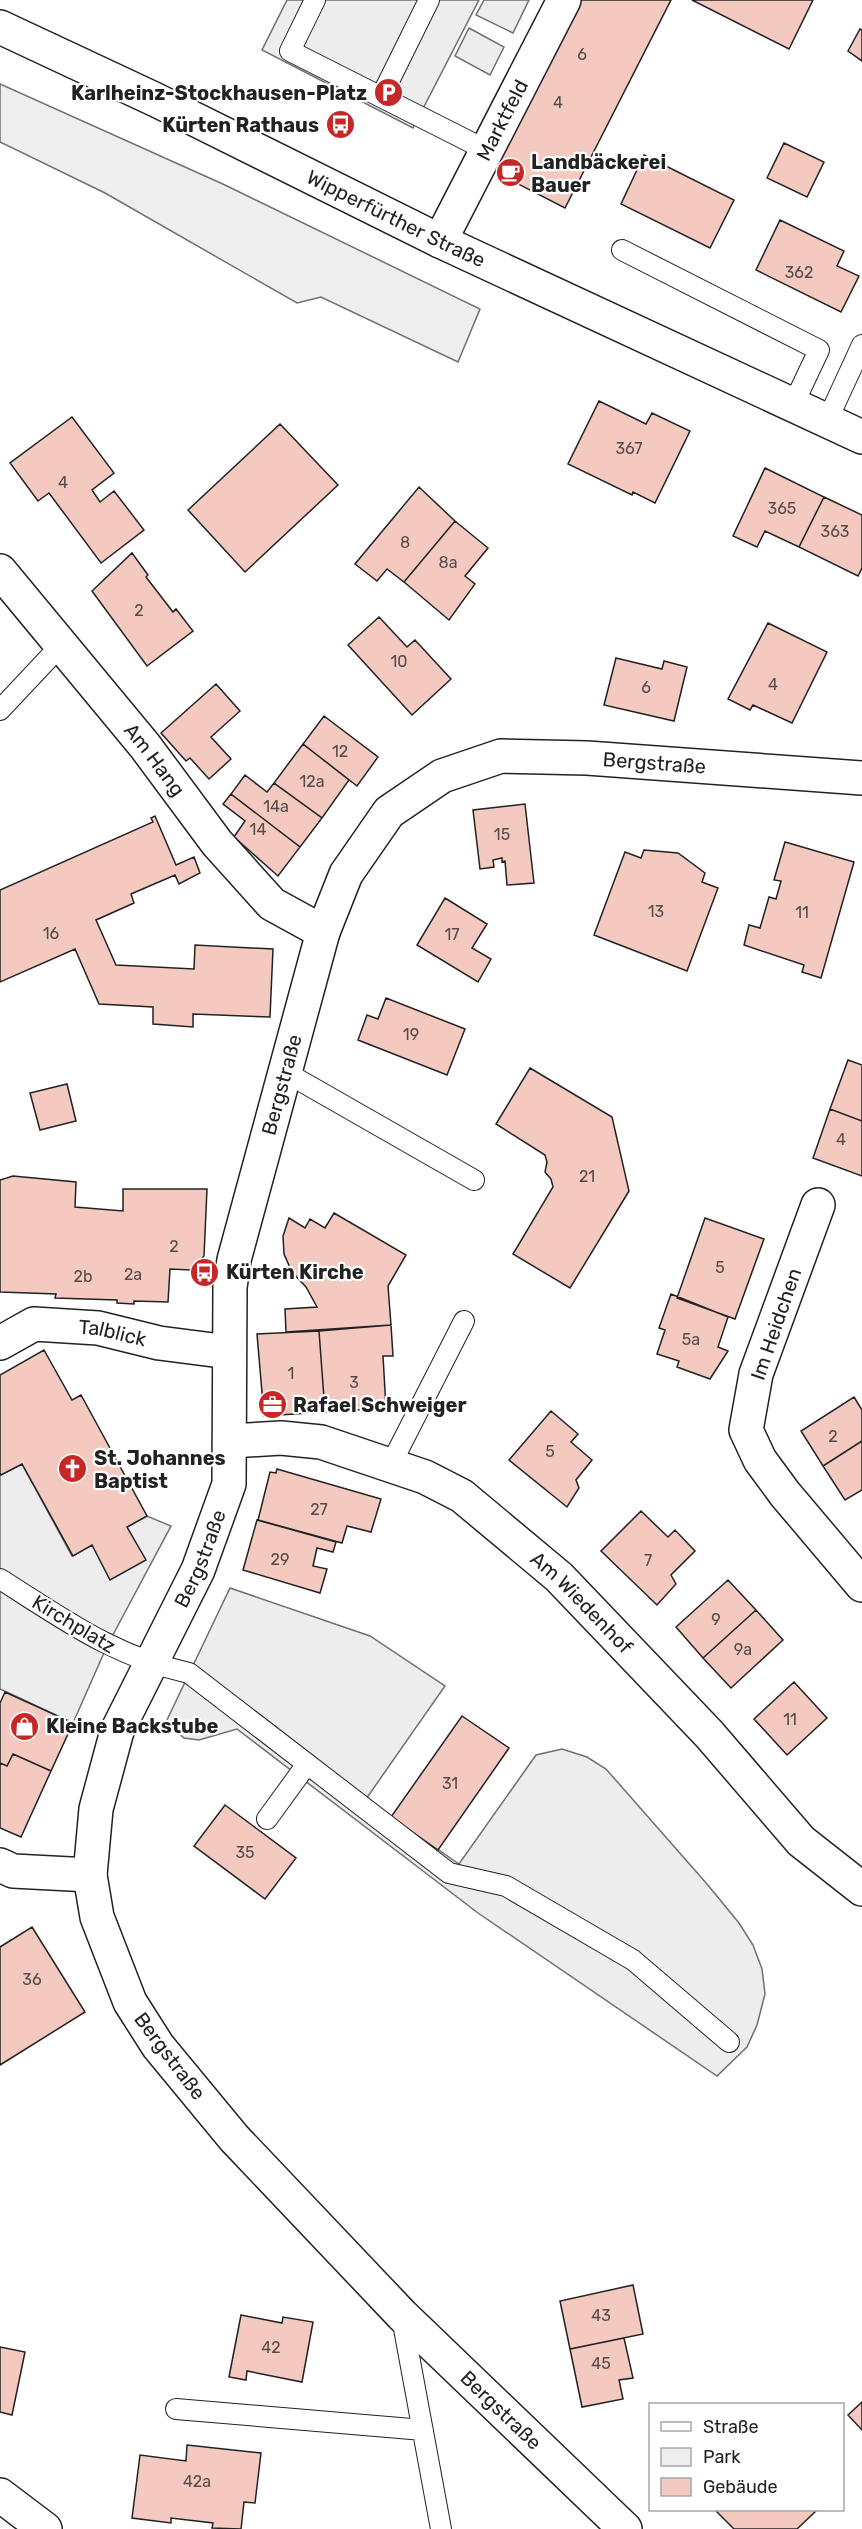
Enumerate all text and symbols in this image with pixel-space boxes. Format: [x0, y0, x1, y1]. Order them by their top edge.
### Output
house number: 6 [577, 45, 587, 64]
street label: Marktfeld [471, 75, 533, 165]
parking icon: Karlheinz-Stockhausen-Platz [372, 77, 404, 109]
place label: Karlheinz-Stockhausen-Platz [71, 81, 367, 105]
house number: 4 [553, 93, 563, 112]
bus stop icon: Kürten Rathaus [324, 109, 356, 141]
place label: Kürten Rathaus [162, 113, 319, 137]
place label: Landbäckerei Bauer [531, 150, 666, 197]
cafe icon: Landbäckerei Bauer [494, 157, 526, 189]
street label: Wipperfürther Straße [303, 165, 489, 272]
house number: 362 [785, 263, 813, 282]
house number: 367 [616, 439, 642, 458]
house number: 4 [58, 473, 68, 492]
house number: 365 [768, 499, 796, 518]
house number: 363 [821, 522, 849, 541]
house number: 8 [400, 533, 410, 552]
house number: 8a [438, 553, 458, 572]
house number: 2 [134, 601, 144, 620]
house number: 10 [390, 652, 408, 671]
house number: 4 [768, 675, 778, 694]
house number: 6 [641, 678, 651, 697]
street label: Am Hang [119, 718, 190, 801]
house number: 12 [332, 742, 348, 761]
street label: Bergstraße [602, 747, 707, 779]
house number: 12a [299, 772, 325, 791]
house number: 14a [263, 797, 289, 816]
house number: 14 [250, 820, 266, 839]
house number: 15 [494, 825, 510, 844]
house number: 13 [648, 902, 664, 921]
house number: 11 [795, 903, 809, 922]
house number: 16 [43, 924, 60, 943]
house number: 17 [444, 925, 460, 944]
house number: 19 [403, 1025, 419, 1044]
street label: Bergstraße [256, 1032, 307, 1138]
house number: 4 [836, 1130, 846, 1149]
house number: 21 [579, 1167, 595, 1186]
house number: 2 [169, 1237, 179, 1256]
bus stop icon: Kürten Kirche [189, 1256, 221, 1288]
house number: 5 [715, 1258, 725, 1277]
place label: Kürten Kirche [226, 1260, 364, 1284]
house number: 2a [124, 1265, 142, 1284]
street label: Im Heidchen [746, 1265, 806, 1383]
house number: 2b [74, 1267, 92, 1286]
street label: Talblick [78, 1315, 149, 1352]
house number: 5a [682, 1330, 700, 1349]
house number: 1 [288, 1364, 294, 1383]
house number: 3 [349, 1373, 359, 1392]
office icon: Rafael Schweiger [256, 1389, 288, 1421]
place label: Rafael Schweiger [293, 1393, 466, 1417]
house number: 2 [828, 1427, 838, 1446]
house number: 5 [545, 1442, 555, 1461]
place label: St. Johannes Baptist [94, 1446, 226, 1493]
church icon: St. Johannes Baptist [57, 1453, 89, 1485]
house number: 27 [310, 1500, 328, 1519]
street label: Bergstraße [169, 1507, 231, 1611]
street label: Am Wiedenhof [526, 1547, 638, 1659]
house number: 29 [271, 1550, 289, 1569]
house number: 7 [644, 1551, 652, 1570]
street label: Kirchplatz [28, 1590, 120, 1658]
house number: 9 [711, 1610, 721, 1629]
house number: 9a [734, 1640, 752, 1659]
shop icon: Kleine Backstube [9, 1710, 41, 1742]
house number: 11 [783, 1710, 797, 1729]
place label: Kleine Backstube [46, 1714, 219, 1738]
house number: 31 [442, 1774, 458, 1793]
house number: 35 [235, 1843, 255, 1862]
house number: 36 [22, 1970, 42, 1989]
street label: Bergstraße [129, 2008, 211, 2104]
house number: 43 [591, 2306, 611, 2325]
house number: 42 [261, 2338, 281, 2357]
house number: 45 [591, 2354, 611, 2373]
street label: Bergstraße [455, 2365, 547, 2455]
legend [649, 2403, 844, 2511]
text: Straße [703, 2416, 759, 2438]
text: Park [703, 2446, 741, 2468]
house number: 42a [183, 2472, 211, 2491]
text: Gebäude [703, 2476, 778, 2498]

